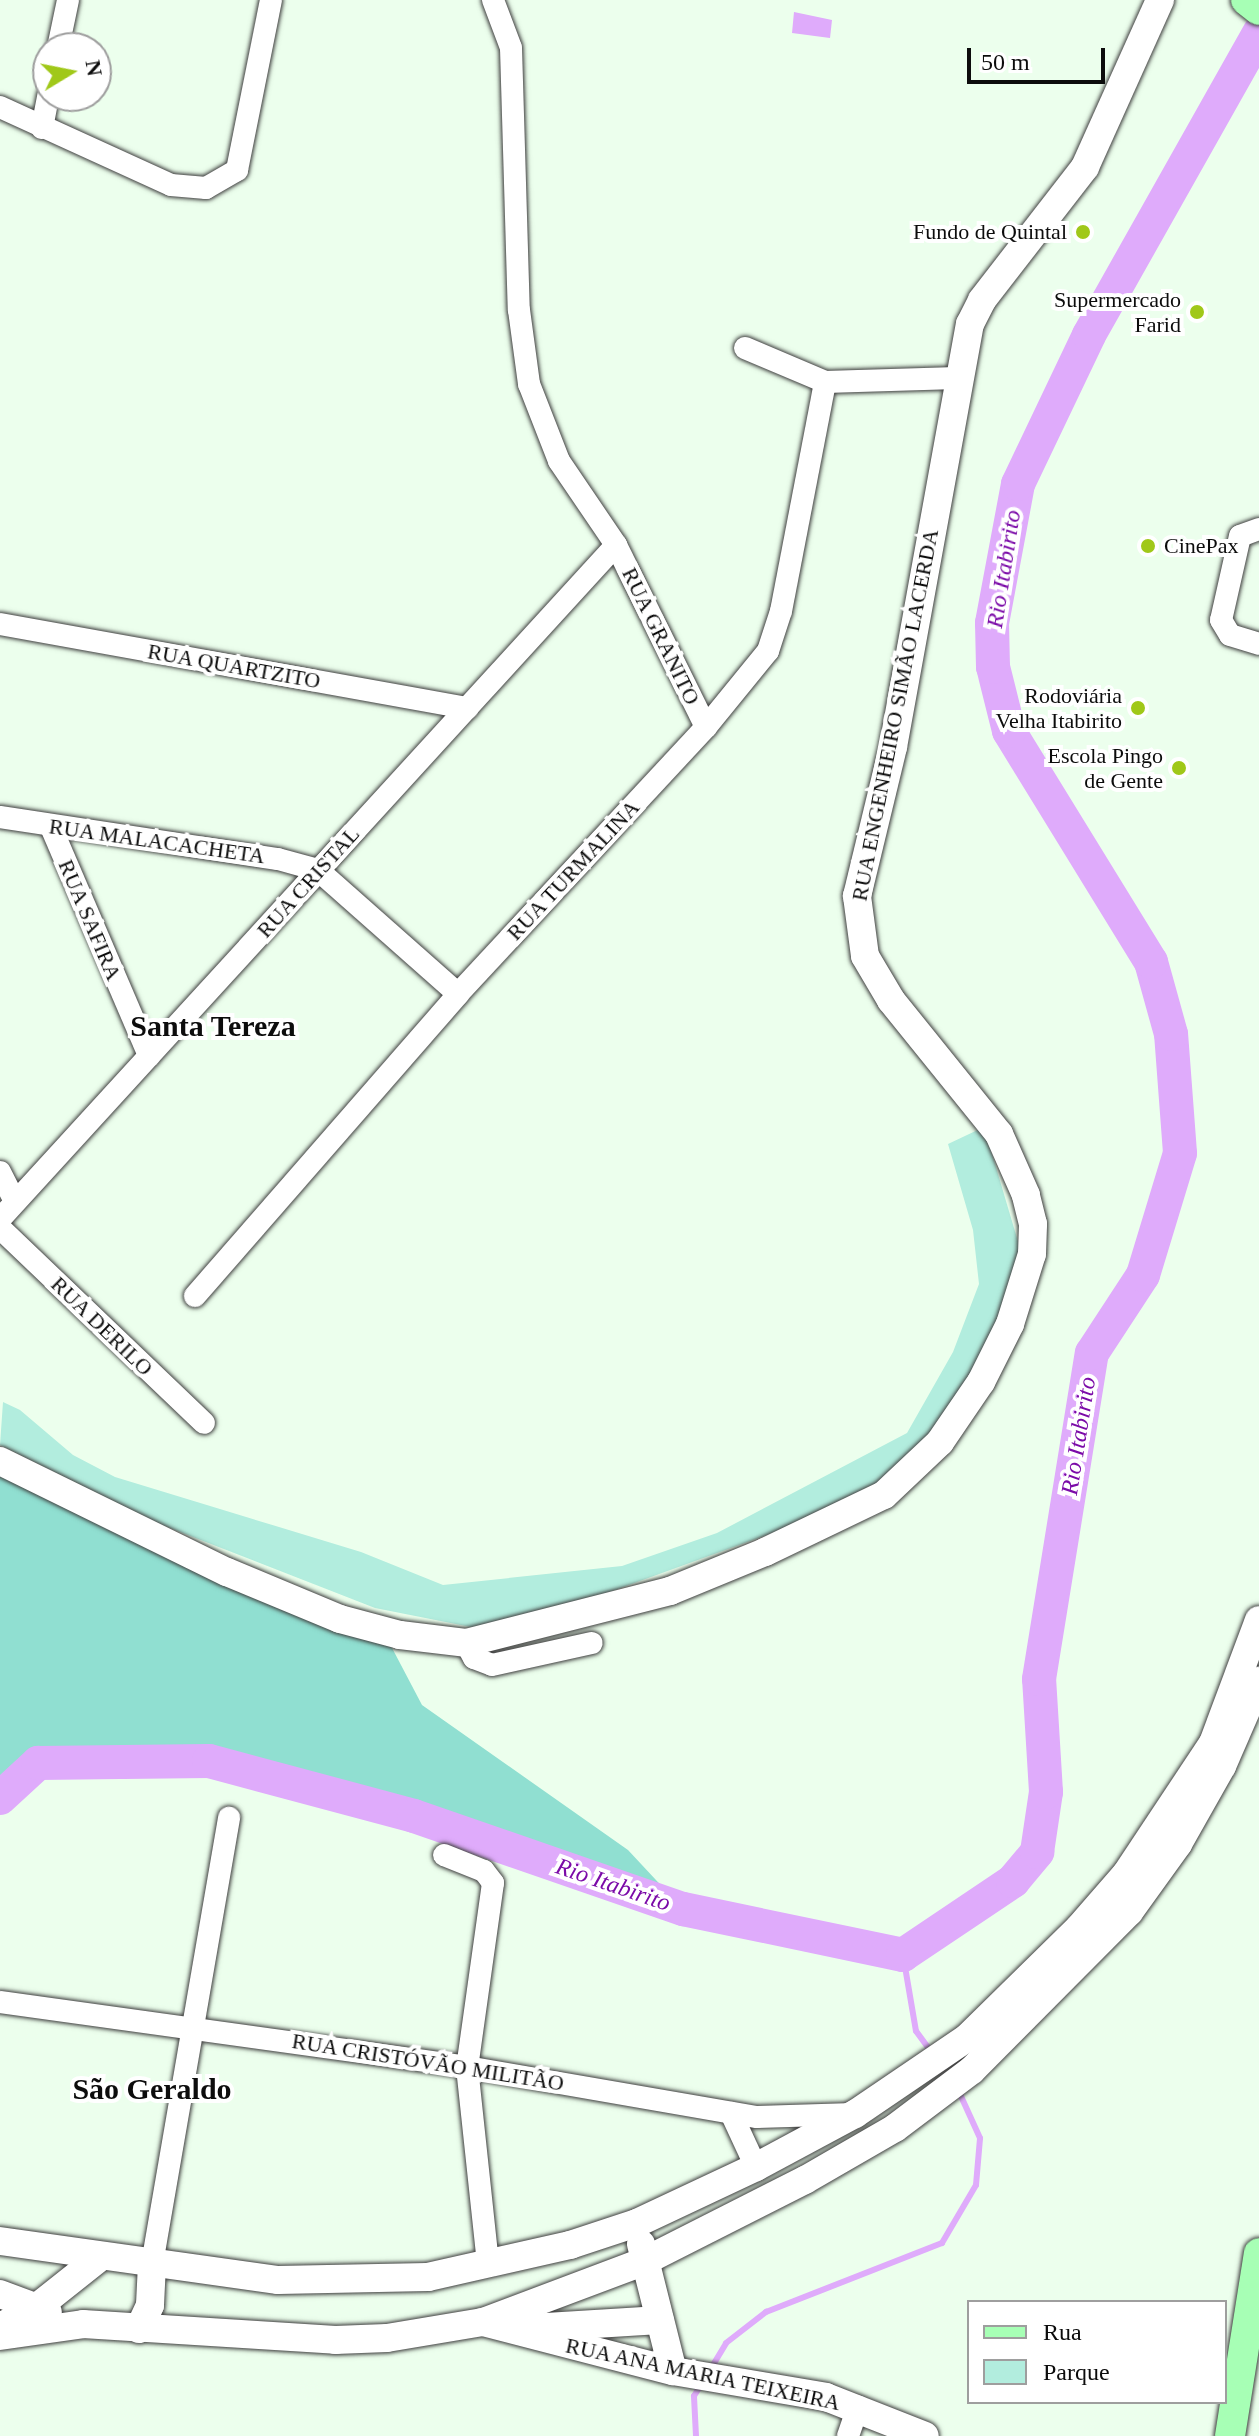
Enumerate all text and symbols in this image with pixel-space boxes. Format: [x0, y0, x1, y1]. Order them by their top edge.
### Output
north arrow [32, 32, 112, 112]
scale bar [971, 32, 1109, 82]
text: 50 m [981, 49, 1030, 75]
text: N [80, 58, 108, 78]
place label: Fundo de Quintal [913, 219, 1067, 245]
marker: Fundo de Quintal [1074, 223, 1092, 241]
place label: Supermercado Farid [1054, 286, 1181, 338]
marker: Supermercado Farid [1188, 303, 1206, 321]
water label: Rio Itabirito [980, 508, 1028, 630]
street label: RUA ENGENHEIRO SIMÃO LACERDA [846, 526, 944, 904]
place label: CinePax [1164, 533, 1239, 559]
marker: CinePax [1139, 537, 1157, 555]
street label: RUA GRANITO [616, 563, 706, 709]
street label: RUA QUARTZITO [145, 638, 323, 694]
place label: Rodoviária Velha Itabirito [996, 682, 1122, 734]
marker: Rodoviária Velha Itabirito [1129, 699, 1147, 717]
place label: Escola Pingo de Gente [1048, 742, 1163, 794]
marker: Escola Pingo de Gente [1170, 759, 1188, 777]
street label: RUA TURMALINA [501, 794, 645, 946]
street label: RUA MALACACHETA [47, 813, 267, 869]
street label: RUA CRISTAL [251, 820, 365, 944]
street label: RUA SAFIRA [52, 855, 128, 985]
district label: Santa Tereza [130, 1008, 296, 1044]
street label: RUA DERILO [45, 1270, 159, 1382]
water label: Rio Itabirito [1055, 1375, 1103, 1497]
water label: Rio Itabirito [552, 1852, 674, 1918]
street label: RUA CRISTÓVÃO MILITÃO [290, 2027, 566, 2097]
district label: São Geraldo [72, 2071, 232, 2107]
legend [967, 2300, 1227, 2404]
text: Rua [1043, 2319, 1082, 2345]
street label: RUA ANA MARIA TEIXEIRA [561, 2331, 845, 2417]
text: Parque [1043, 2359, 1110, 2385]

